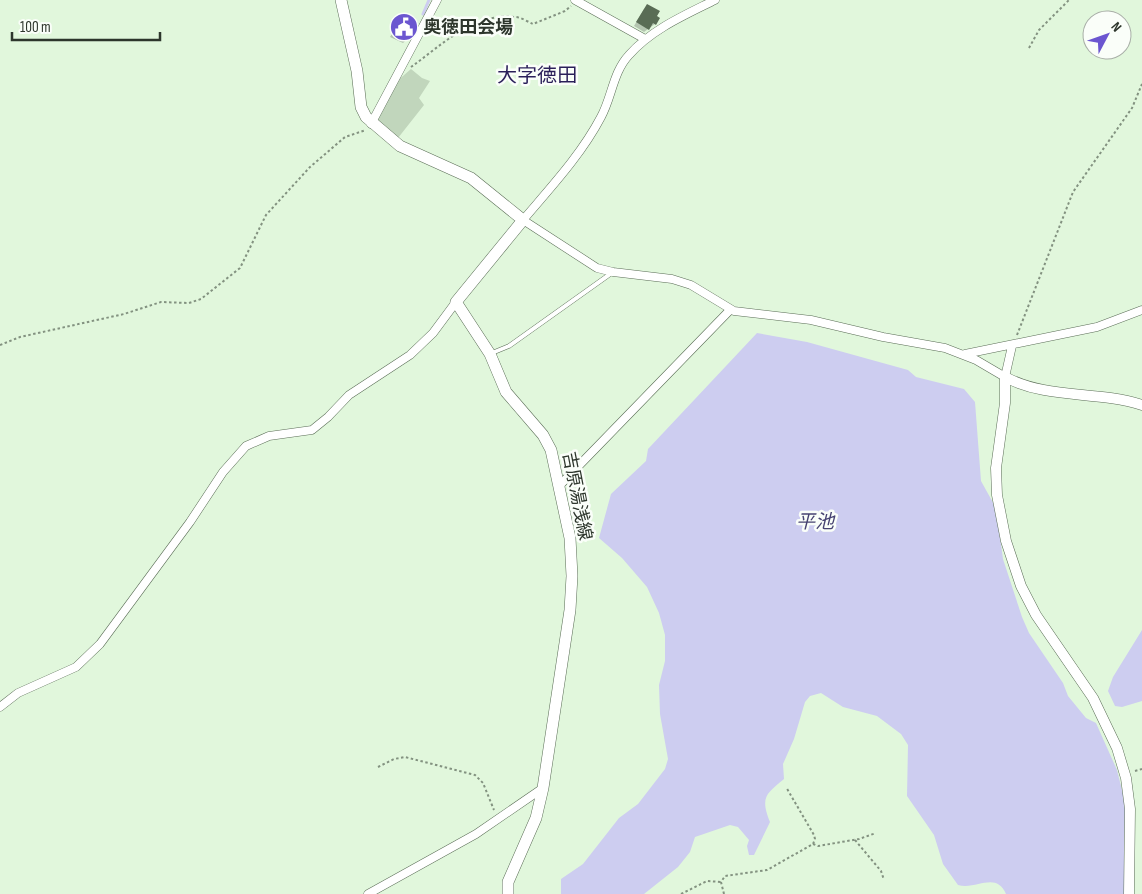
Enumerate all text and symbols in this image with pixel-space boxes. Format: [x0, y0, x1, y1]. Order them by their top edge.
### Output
scale bar [12, 10, 160, 42]
north arrow [1082, 10, 1132, 60]
public building icon: 奥徳田会場 [389, 12, 419, 42]
place label: 奥徳田会場 [423, 17, 513, 38]
text: 100 m [20, 18, 51, 37]
text: N [1108, 18, 1125, 35]
district label: 大字徳田 [497, 64, 577, 88]
street label: 吉原湯浅線 [558, 450, 596, 542]
water label: 平池 [796, 511, 836, 534]

